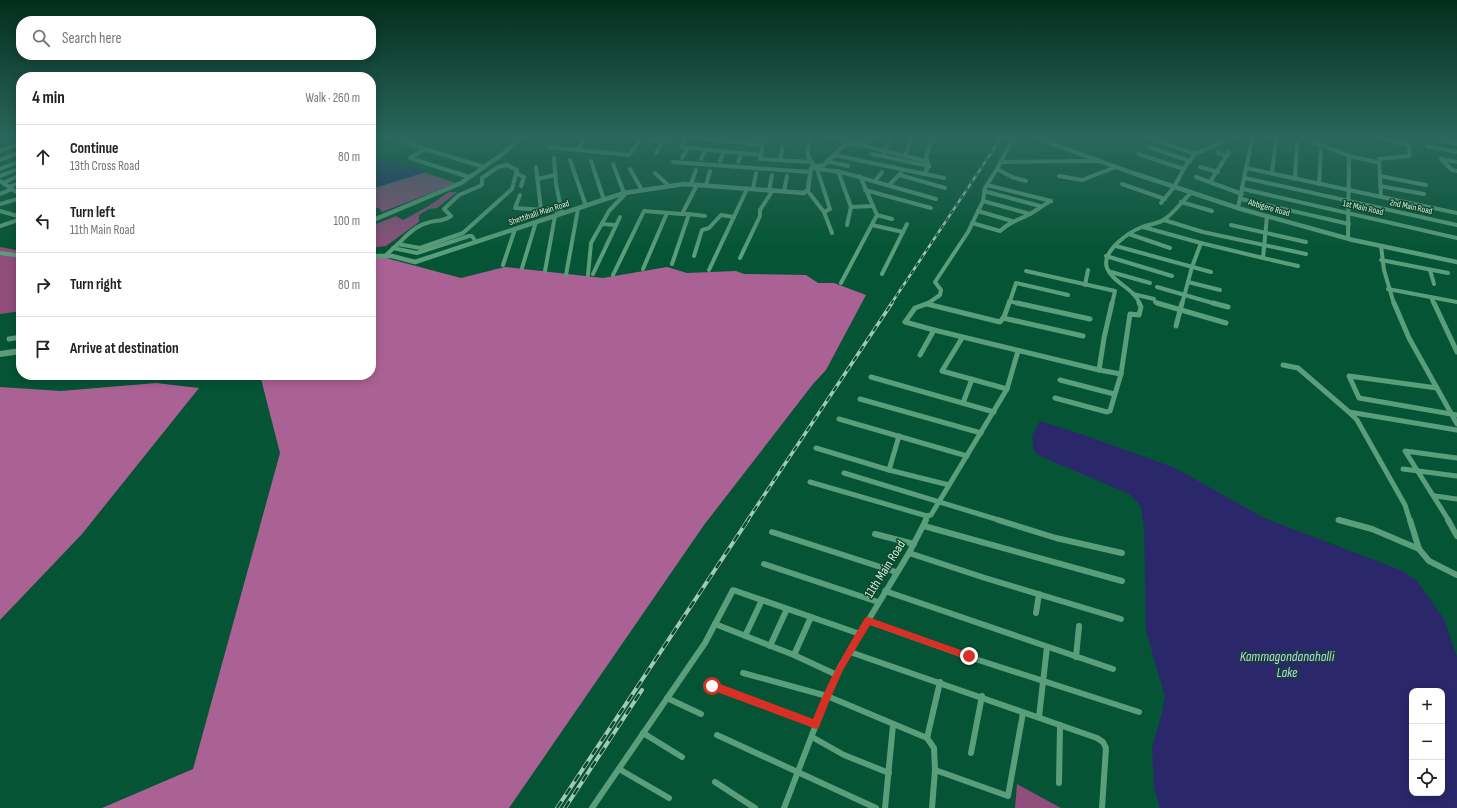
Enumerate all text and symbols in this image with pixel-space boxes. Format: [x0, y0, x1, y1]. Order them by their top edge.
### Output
search box [16, 16, 376, 60]
icon: search [30, 27, 52, 49]
text: Search here [62, 29, 122, 48]
text: 4 min [32, 88, 65, 108]
text: Walk · 260 m [306, 90, 360, 106]
text: Continue [70, 139, 119, 158]
icon: ahead [32, 146, 54, 168]
text: 80 m [338, 149, 360, 165]
text: 13th Cross Road [70, 158, 140, 174]
street label: Abbigere Road [1246, 197, 1291, 219]
street label: 2nd Main Road [1389, 197, 1434, 217]
street label: Shettihalli Main Road [507, 198, 571, 228]
street label: 1st Main Road [1342, 198, 1385, 218]
text: Turn left [70, 203, 115, 222]
icon: left [32, 210, 54, 232]
text: 100 m [333, 213, 360, 229]
text: 11th Main Road [70, 222, 135, 238]
icon: right [32, 274, 54, 296]
text: Turn right [70, 275, 122, 294]
text: 80 m [338, 277, 360, 293]
icon: arrive [32, 338, 54, 360]
text: Arrive at destination [70, 339, 179, 358]
street label: 11th Main Road [861, 537, 909, 601]
route end [960, 647, 978, 665]
water label: Kammagondanahalli Lake [1240, 648, 1335, 681]
route start [703, 677, 721, 695]
map controls [1409, 688, 1445, 796]
button: + [1409, 688, 1445, 724]
button: − [1409, 724, 1445, 760]
button: locate [1409, 760, 1445, 796]

